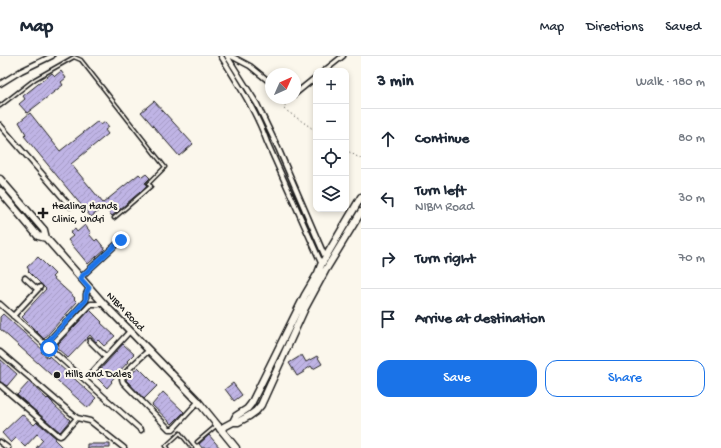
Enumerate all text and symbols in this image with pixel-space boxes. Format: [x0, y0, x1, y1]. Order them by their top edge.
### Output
text: Map [20, 16, 53, 39]
text: Map [540, 19, 564, 36]
text: Directions [586, 19, 643, 36]
text: Saved [665, 19, 701, 36]
north arrow [265, 68, 301, 104]
map controls [313, 68, 349, 212]
button: + [313, 68, 349, 104]
text: 3 min [377, 72, 414, 92]
text: Walk · 180 m [636, 75, 705, 90]
button: − [313, 104, 349, 140]
icon: ahead [377, 128, 399, 150]
text: Continue [415, 130, 469, 148]
text: 80 m [678, 131, 705, 146]
button: locate [313, 140, 349, 176]
button: layers [313, 176, 349, 212]
text: Turn left [415, 182, 466, 200]
icon: left [377, 188, 399, 210]
text: 30 m [679, 191, 705, 206]
text: NIBM Road [415, 200, 474, 215]
place label: Healing Hands Clinic, Undri [52, 201, 118, 226]
marker: Healing Hands Clinic, Undri [37, 207, 49, 219]
route end [112, 231, 130, 249]
icon: right [377, 248, 399, 270]
text: Turn right [415, 250, 475, 268]
text: 70 m [679, 251, 705, 266]
street label: NIBM Road [103, 290, 148, 335]
icon: arrive [377, 308, 399, 330]
text: Arrive at destination [415, 310, 545, 328]
route start [40, 339, 58, 357]
button: Save [377, 360, 537, 397]
button: Share [545, 360, 705, 397]
place label: Hills and Dales [65, 369, 132, 381]
marker: Hills and Dales [52, 370, 62, 380]

